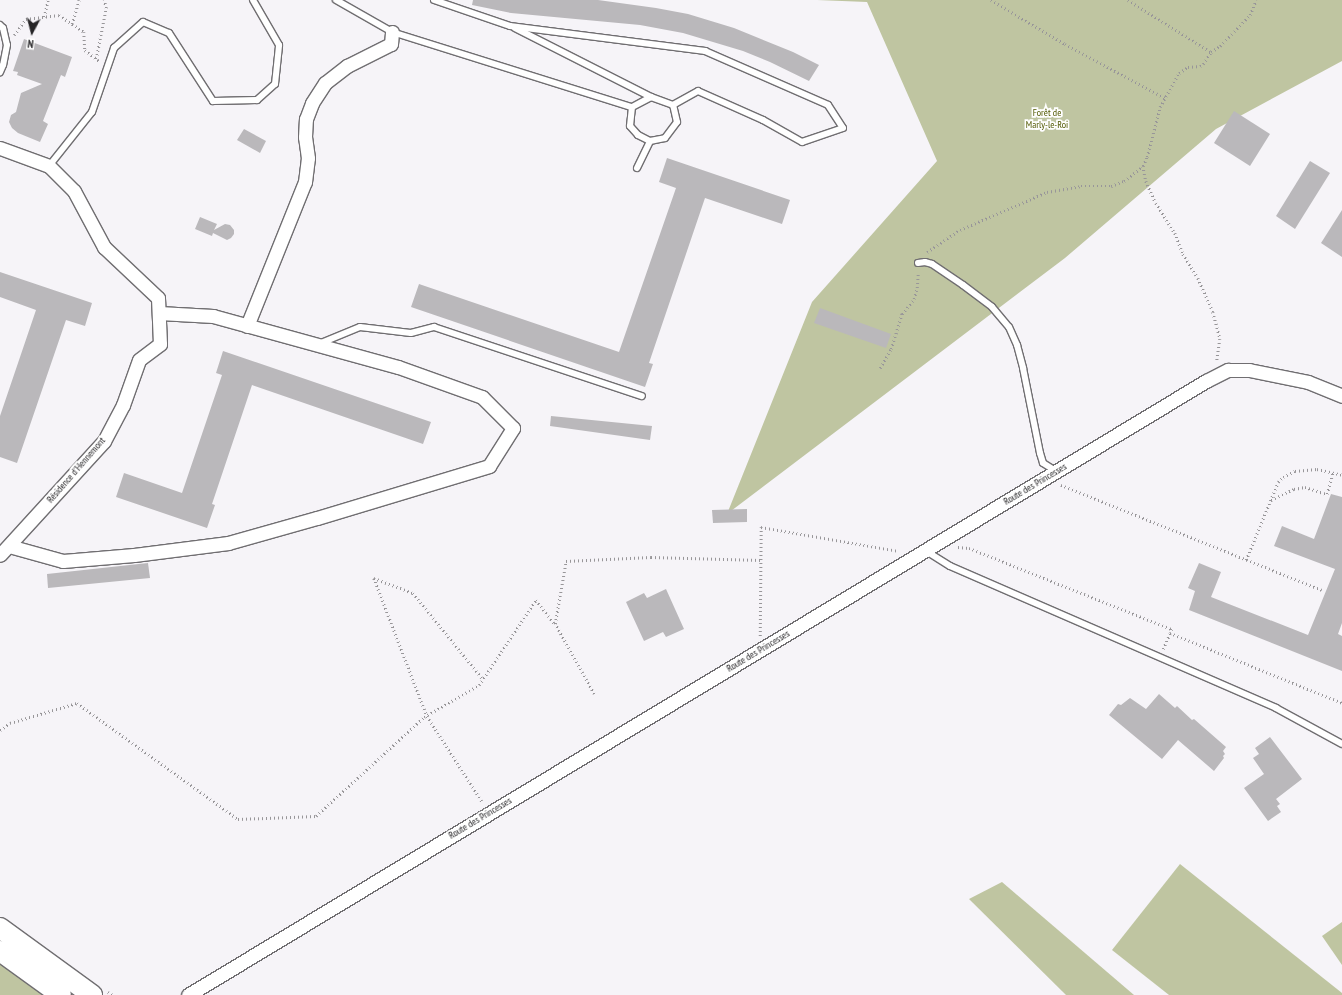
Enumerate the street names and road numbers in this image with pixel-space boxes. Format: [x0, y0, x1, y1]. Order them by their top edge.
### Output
street label: Résidence d'Hennemont [44, 435, 108, 505]
street label: Route des Princesses [1001, 461, 1069, 507]
street label: Route des Princesses [724, 628, 792, 674]
street label: Route des Princesses [446, 795, 514, 841]

